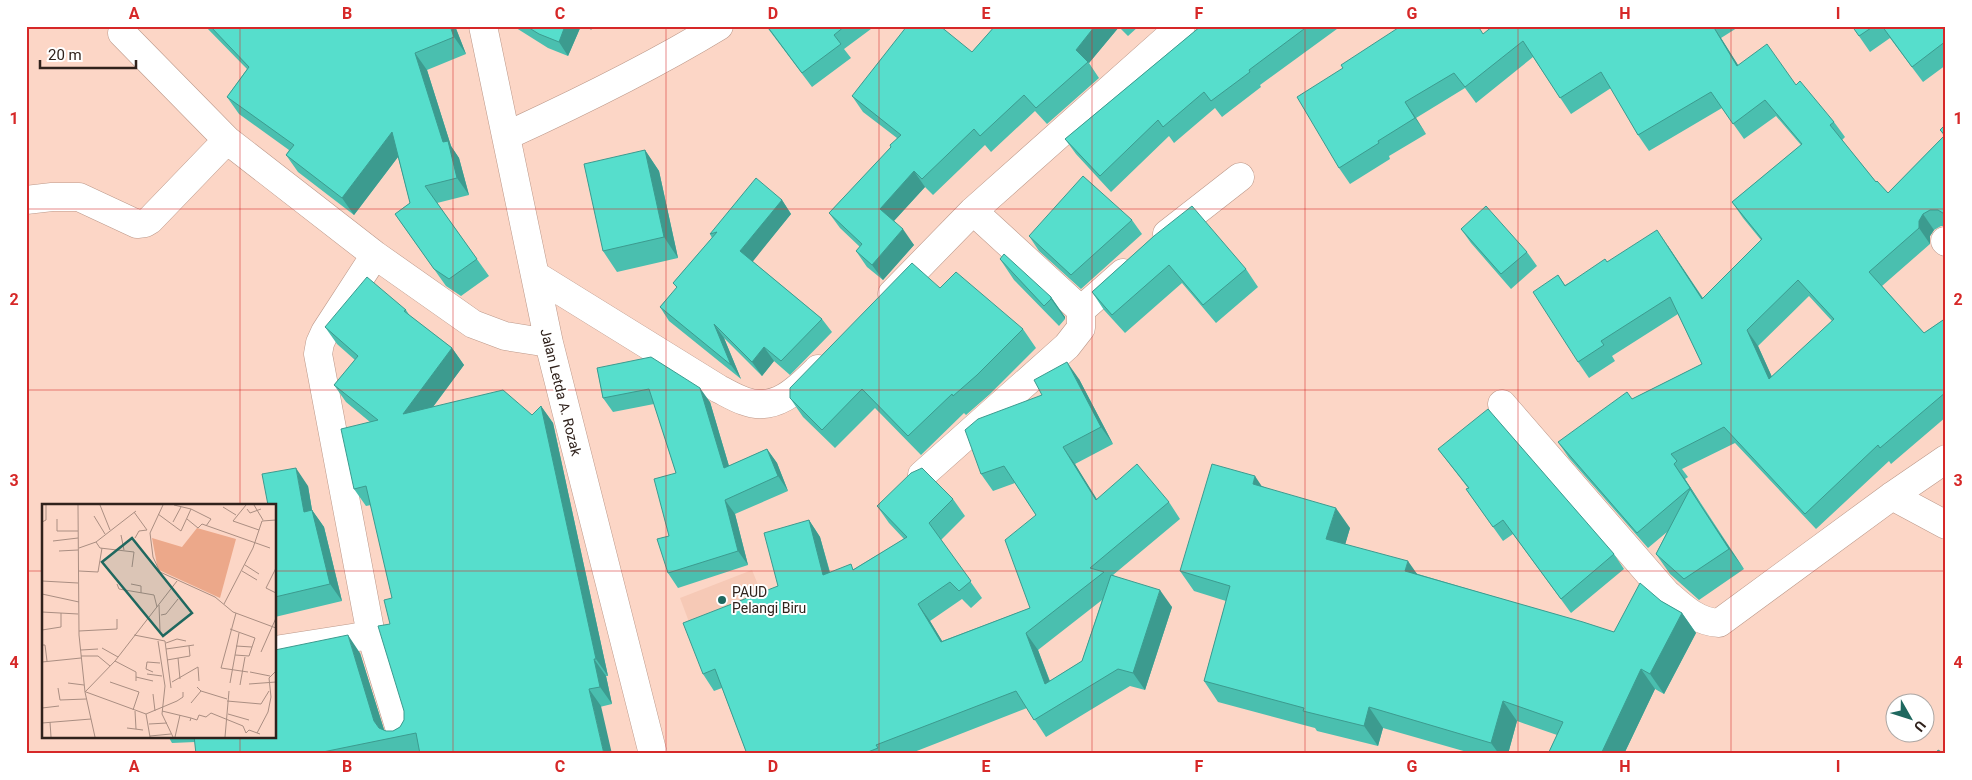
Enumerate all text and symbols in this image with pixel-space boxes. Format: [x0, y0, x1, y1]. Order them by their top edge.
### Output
text: A [129, 4, 140, 23]
text: B [342, 4, 352, 23]
text: C [555, 4, 565, 23]
text: D [768, 4, 778, 23]
text: E [982, 4, 991, 23]
text: F [1195, 4, 1204, 23]
text: G [1407, 4, 1418, 23]
text: H [1619, 4, 1631, 23]
text: I [1836, 4, 1840, 23]
scale bar [40, 38, 136, 70]
text: 20 m [48, 46, 82, 64]
text: 1 [9, 109, 19, 128]
text: 1 [1953, 109, 1963, 128]
text: 2 [9, 290, 19, 309]
text: 2 [1953, 290, 1963, 309]
street label: Jalan Letda A. Rozak [537, 327, 585, 458]
text: 3 [9, 471, 19, 490]
text: 3 [1953, 471, 1963, 490]
inset map [42, 504, 276, 738]
place label: PAUD Pelangi Biru [732, 584, 806, 616]
marker: PAUD Pelangi Biru [716, 594, 728, 606]
text: 4 [9, 653, 19, 672]
text: 4 [1953, 653, 1963, 672]
north arrow [1884, 692, 1934, 742]
text: U [1911, 718, 1929, 735]
text: A [129, 757, 140, 776]
text: B [342, 757, 352, 776]
text: C [555, 757, 565, 776]
text: D [768, 757, 778, 776]
text: E [982, 757, 991, 776]
text: F [1195, 757, 1204, 776]
text: G [1407, 757, 1418, 776]
text: H [1619, 757, 1631, 776]
text: I [1836, 757, 1840, 776]

